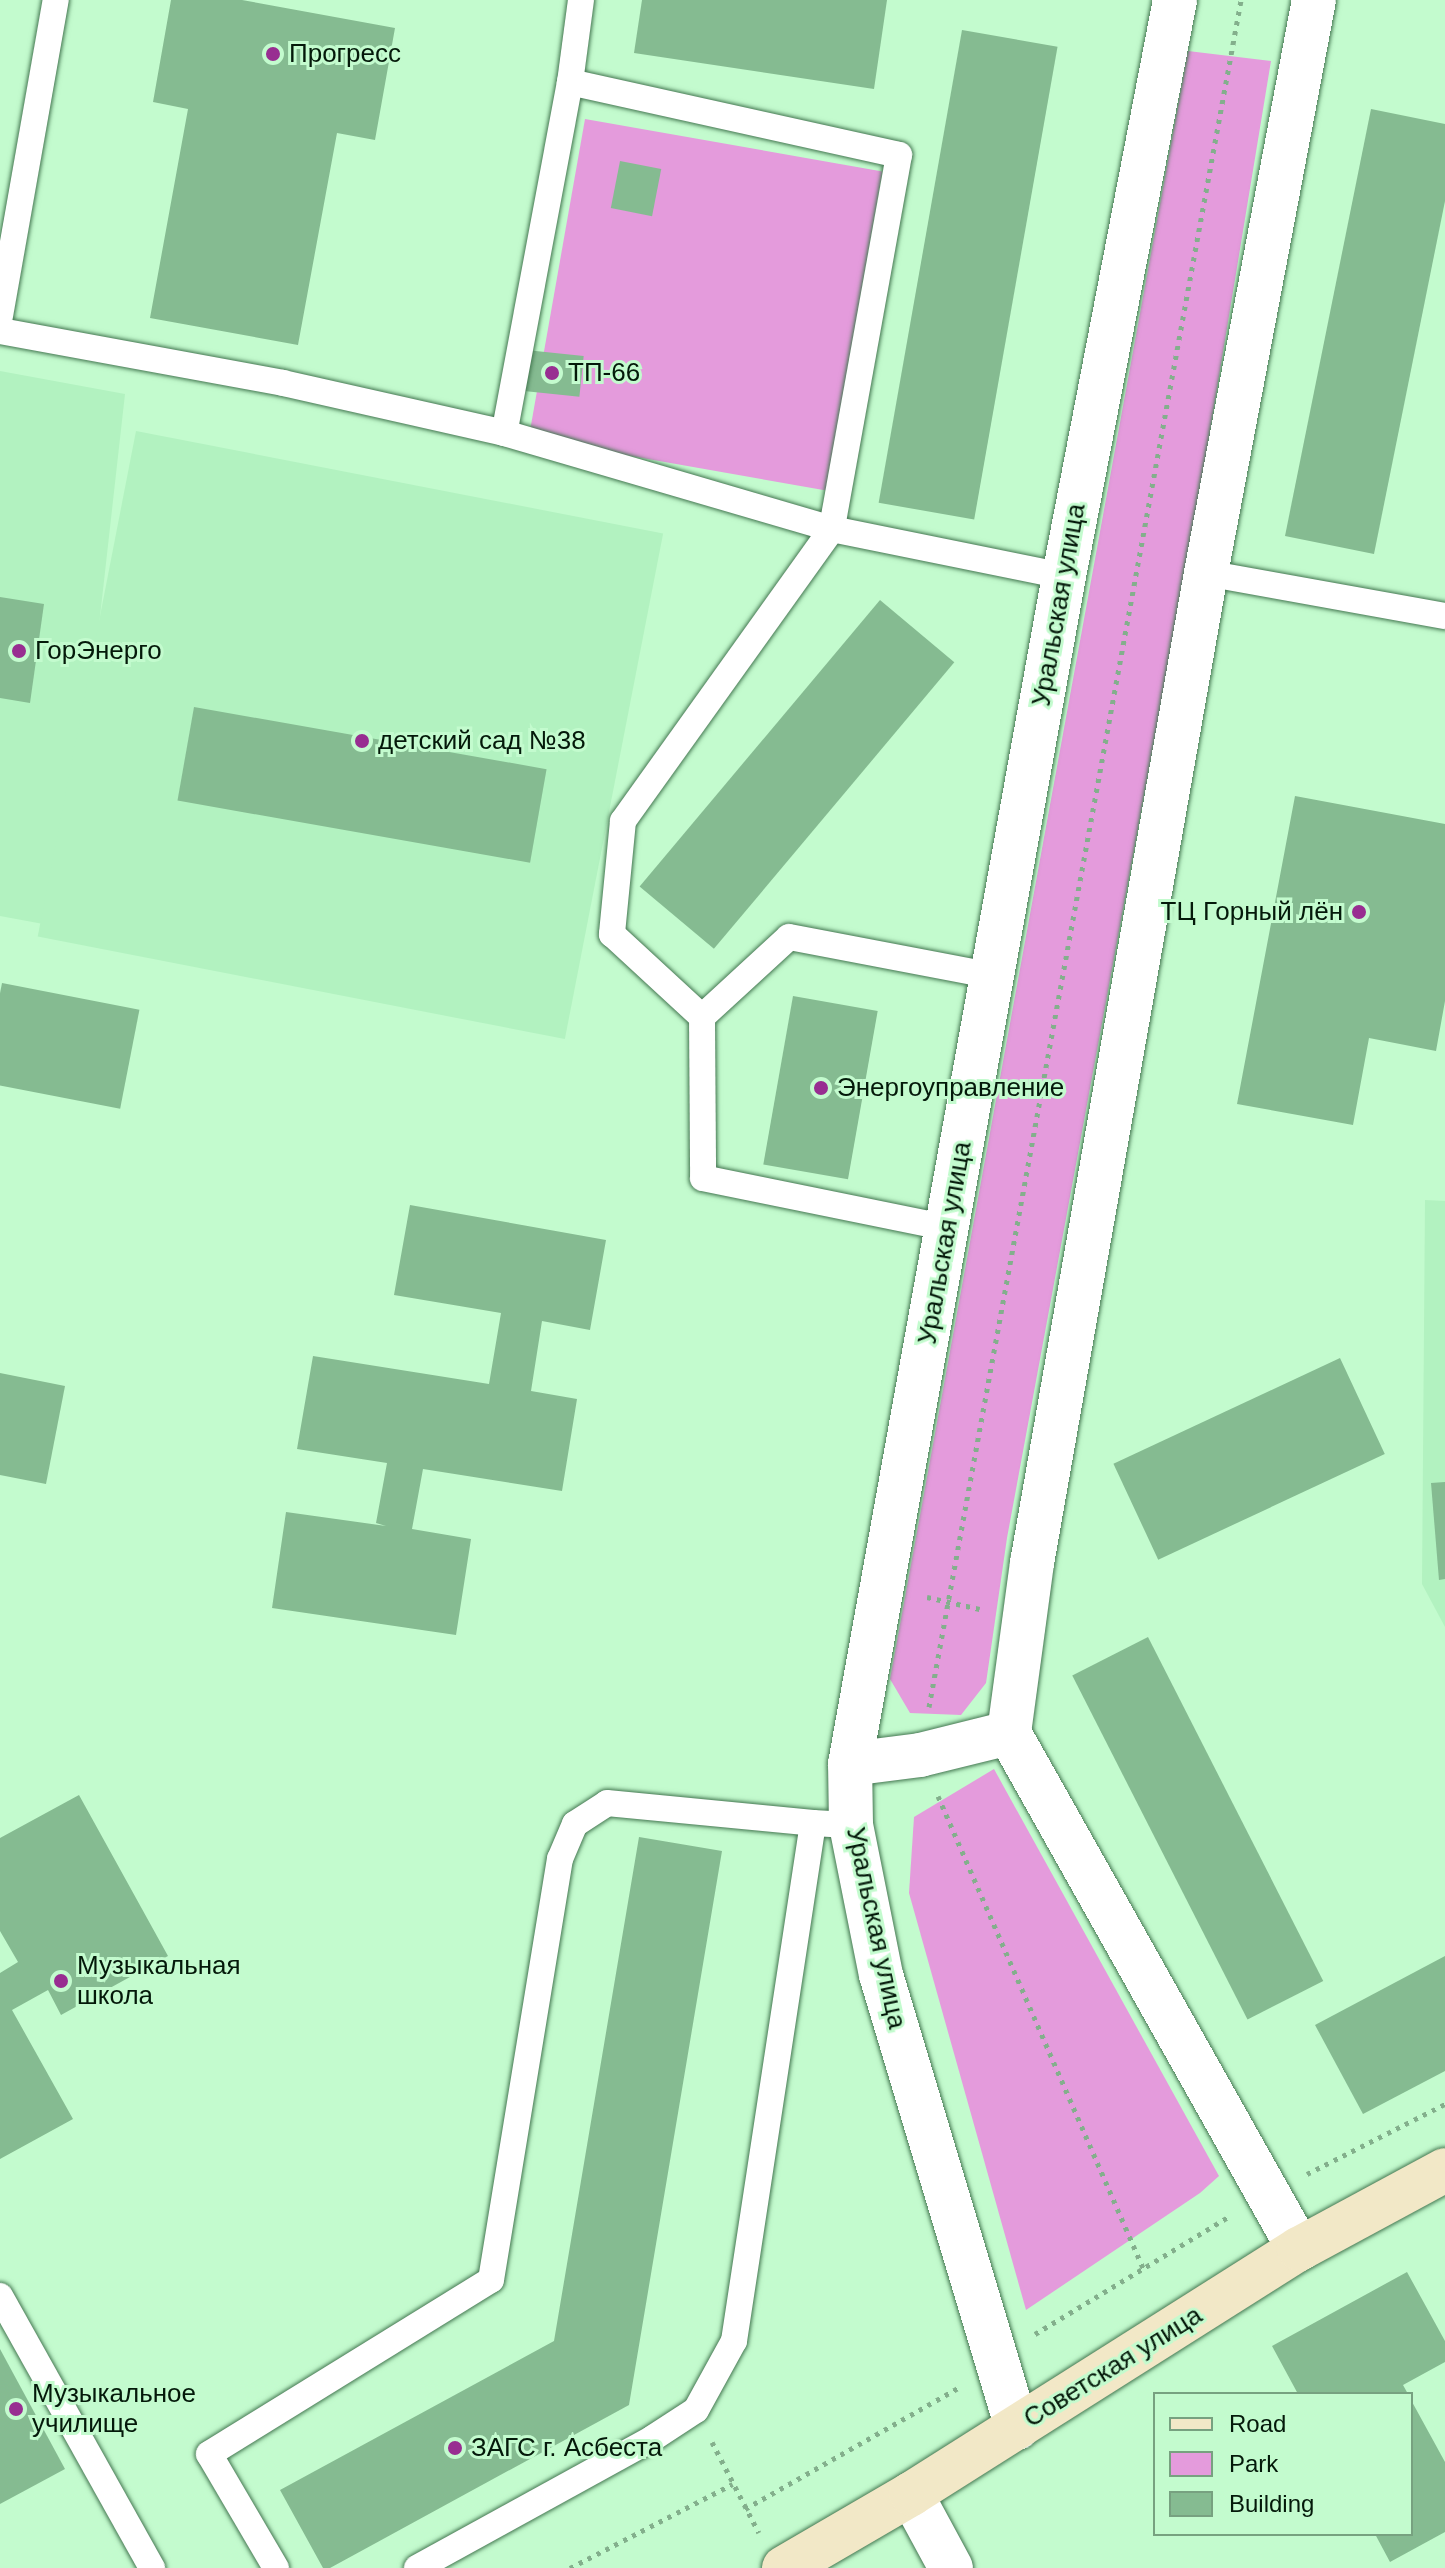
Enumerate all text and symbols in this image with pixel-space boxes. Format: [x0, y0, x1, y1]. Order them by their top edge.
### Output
place label: Прогресс [289, 38, 401, 70]
marker: Прогресс [264, 45, 282, 63]
place label: ТП-66 [568, 357, 640, 389]
marker: ТП-66 [543, 364, 561, 382]
street label: Уральская улица [1026, 501, 1092, 709]
place label: ГорЭнерго [35, 635, 162, 667]
marker: ГорЭнерго [10, 642, 28, 660]
place label: детский сад №38 [378, 725, 586, 757]
marker: детский сад №38 [353, 732, 371, 750]
place label: ТЦ Горный лён [1161, 896, 1343, 928]
marker: ТЦ Горный лён [1350, 903, 1368, 921]
place label: Энергоуправление [837, 1072, 1064, 1104]
marker: Энергоуправление [812, 1079, 830, 1097]
street label: Уральская улица [912, 1139, 978, 1347]
street label: Уральская улица [839, 1824, 913, 2032]
place label: Музыкальная школа [77, 1950, 241, 2012]
marker: Музыкальная школа [52, 1972, 70, 1990]
street label: Советская улица [1018, 2300, 1208, 2434]
place label: Музыкальное училище [32, 2378, 196, 2440]
legend [1153, 2392, 1413, 2536]
marker: Музыкальное училище [7, 2400, 25, 2418]
text: Road [1229, 2410, 1286, 2437]
place label: ЗАГС г. Асбеста [471, 2432, 662, 2464]
marker: ЗАГС г. Асбеста [446, 2439, 464, 2457]
text: Park [1229, 2450, 1278, 2477]
text: Building [1229, 2490, 1314, 2517]

